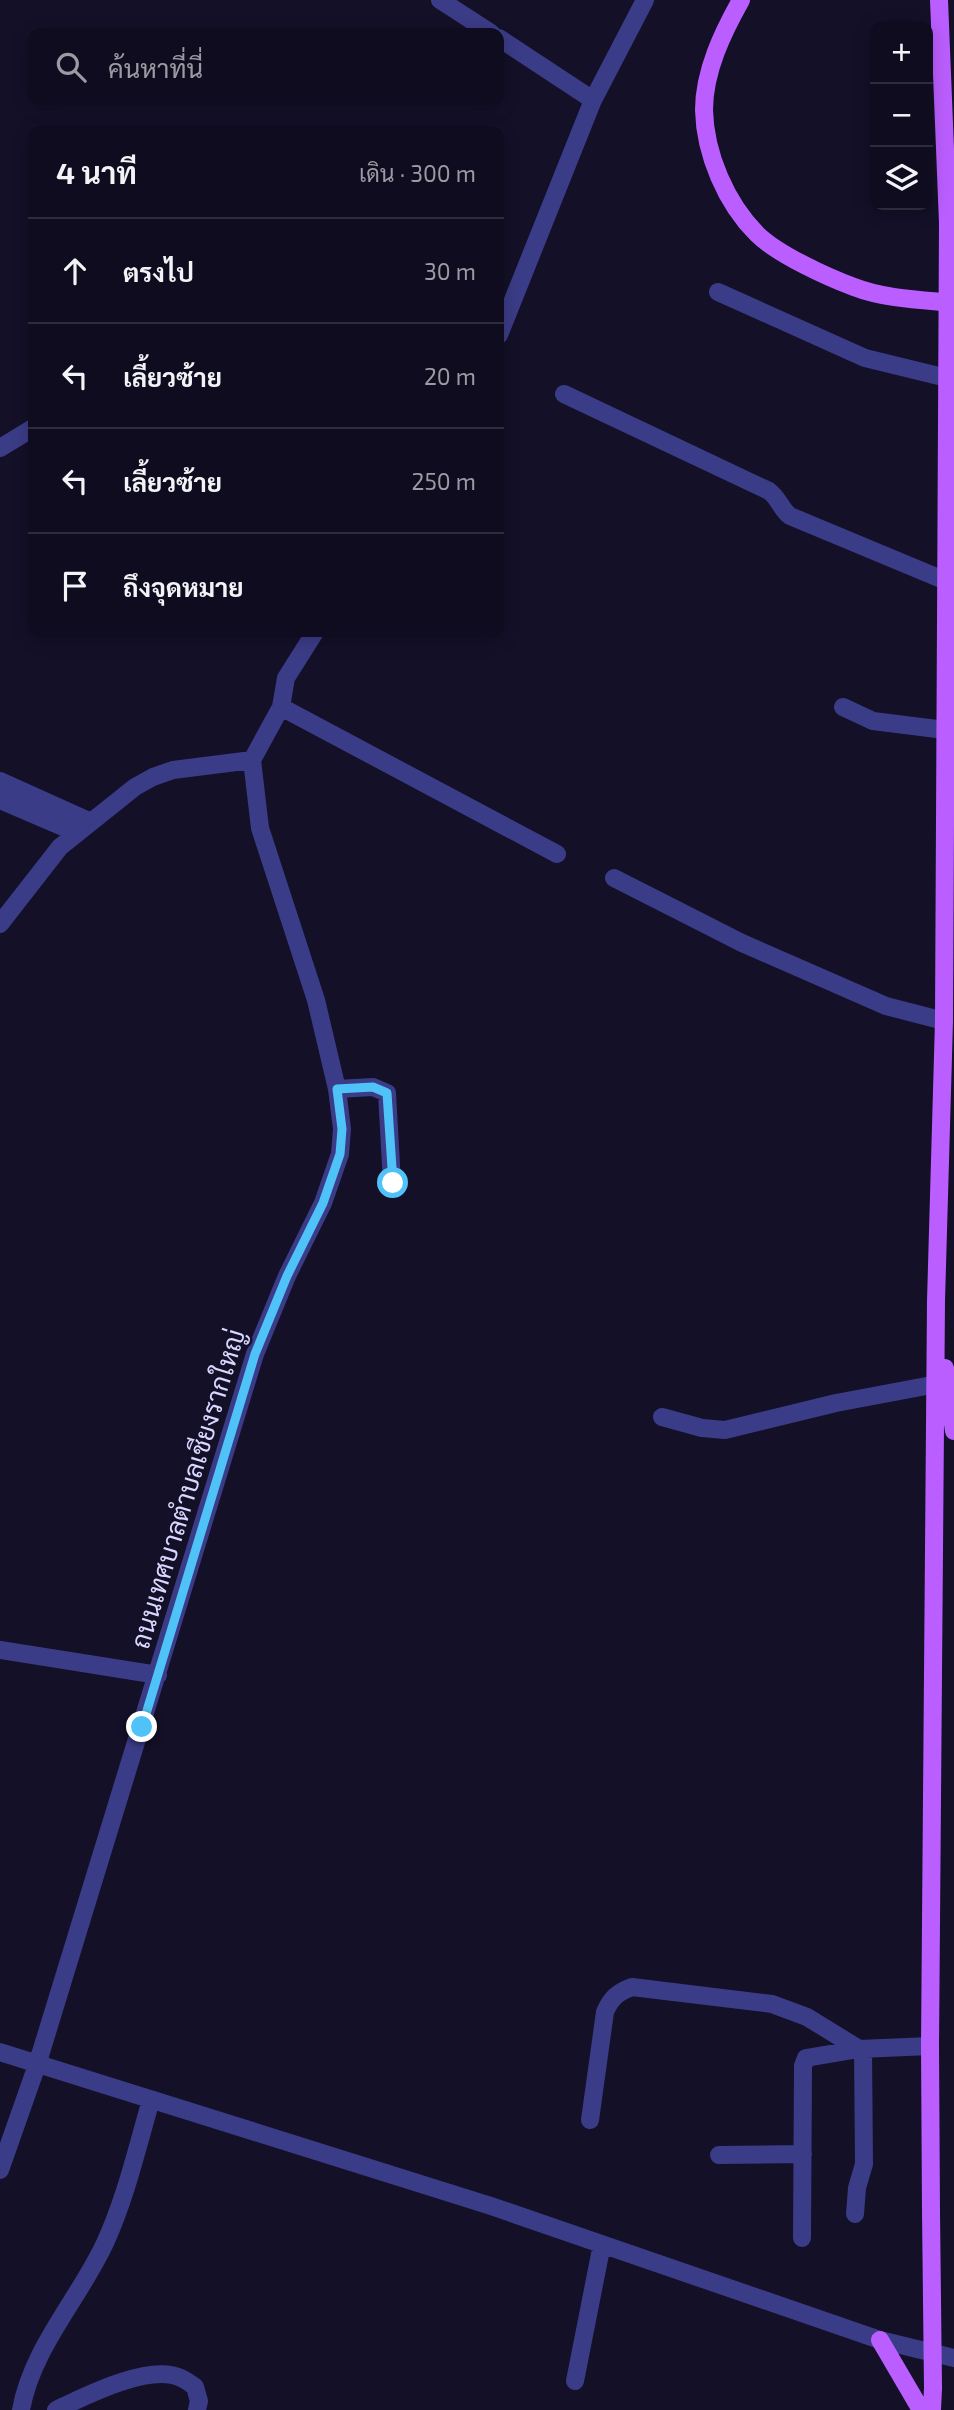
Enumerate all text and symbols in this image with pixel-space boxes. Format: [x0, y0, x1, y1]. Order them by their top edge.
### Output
map controls [870, 21, 933, 210]
button: + [870, 21, 933, 84]
search box [28, 28, 504, 105]
icon: search [52, 48, 90, 86]
text: ค้นหาที่นี่ [108, 52, 203, 83]
button: − [870, 84, 933, 147]
button: layers [870, 147, 933, 210]
text: 4 นาที [56, 154, 137, 190]
text: เดิน · 300 m [359, 159, 476, 187]
icon: ahead [56, 252, 94, 290]
text: ตรงไป [123, 256, 194, 287]
text: 30 m [424, 257, 476, 285]
icon: left [56, 357, 94, 395]
text: เลี้ยวซ้าย [123, 361, 222, 392]
text: 20 m [424, 362, 476, 390]
icon: left [56, 462, 94, 500]
text: เลี้ยวซ้าย [123, 466, 222, 497]
text: 250 m [412, 467, 476, 495]
icon: arrive [56, 567, 94, 605]
text: ถึงจุดหมาย [123, 571, 244, 602]
route start [377, 1167, 408, 1198]
street label: ถนนเทศบาลตำบลเชียงรากใหญ่ [123, 1325, 252, 1653]
route end [126, 1711, 157, 1742]

